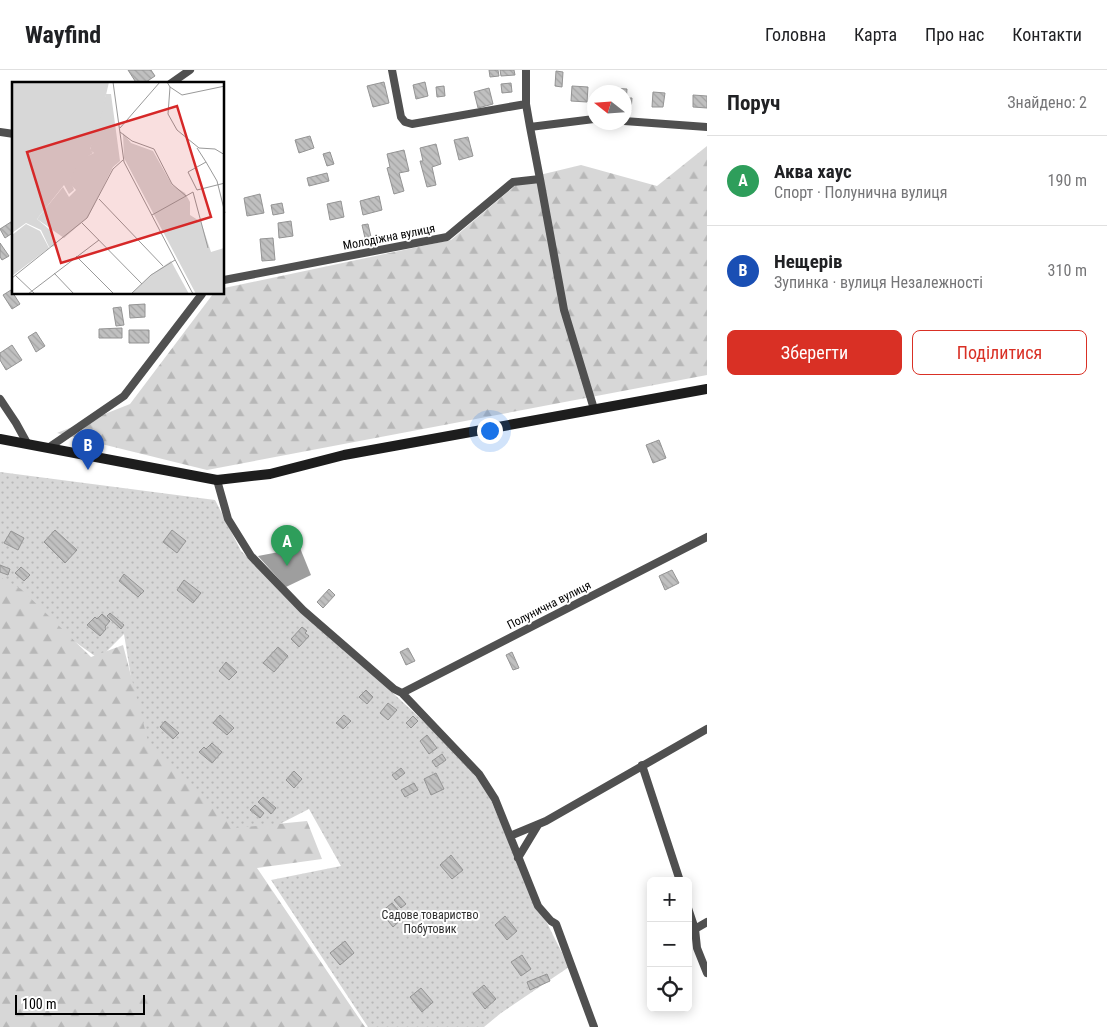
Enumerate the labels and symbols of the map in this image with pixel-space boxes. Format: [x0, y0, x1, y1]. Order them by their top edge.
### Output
inset map [12, 82, 225, 295]
north arrow [587, 85, 632, 130]
street label: Молодіжна вулиця [342, 221, 436, 253]
your location [477, 418, 503, 444]
pin: B [72, 429, 104, 470]
pin: A [271, 525, 303, 566]
street label: Полунична вулиця [505, 578, 593, 632]
park label: Садове товариство Побутовик [382, 908, 478, 936]
scale bar [15, 992, 145, 1015]

